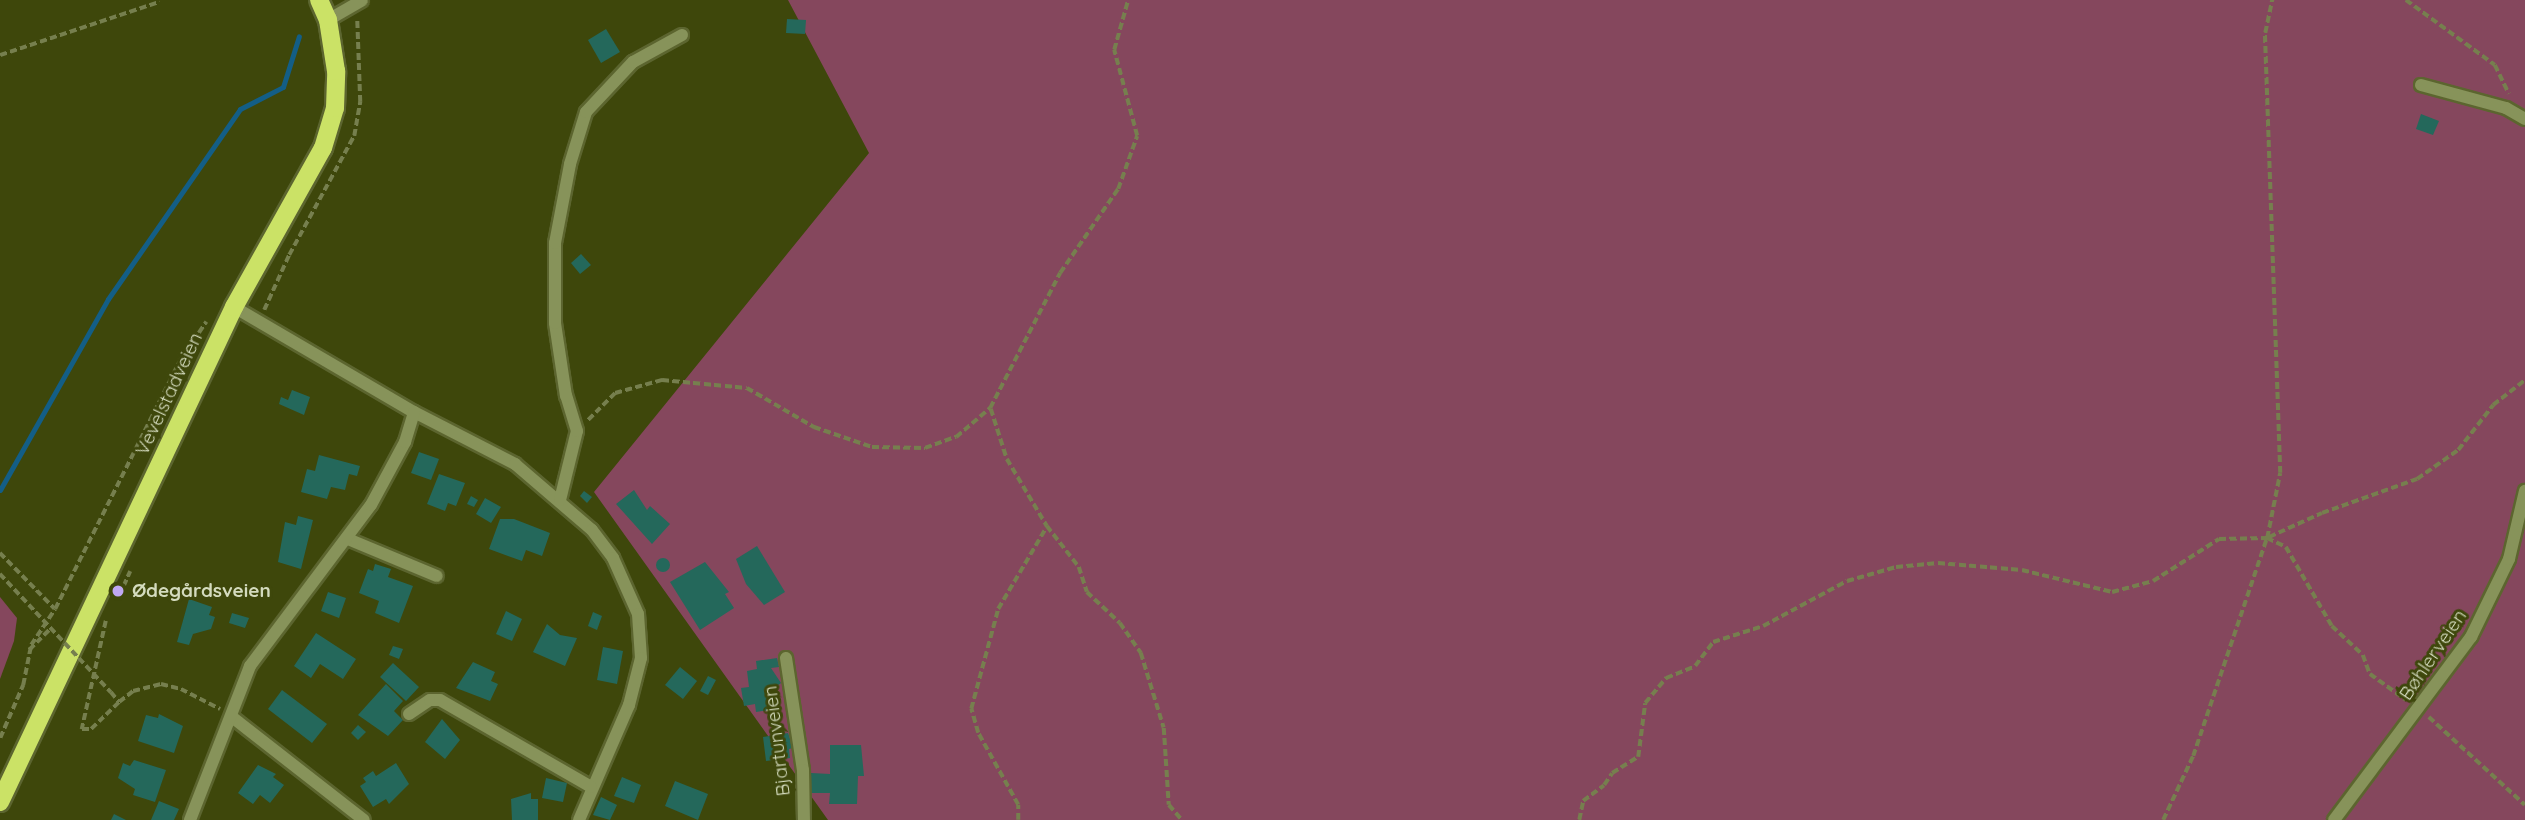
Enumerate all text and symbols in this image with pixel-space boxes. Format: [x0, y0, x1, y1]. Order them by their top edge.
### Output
street label: Vevelstadveien [131, 329, 207, 459]
place label: Ødegårdsveien [132, 580, 271, 602]
marker: Ødegårdsveien [110, 583, 126, 599]
street label: Bøhlerveien [2394, 605, 2472, 705]
street label: Bjartunveien [759, 685, 795, 797]

